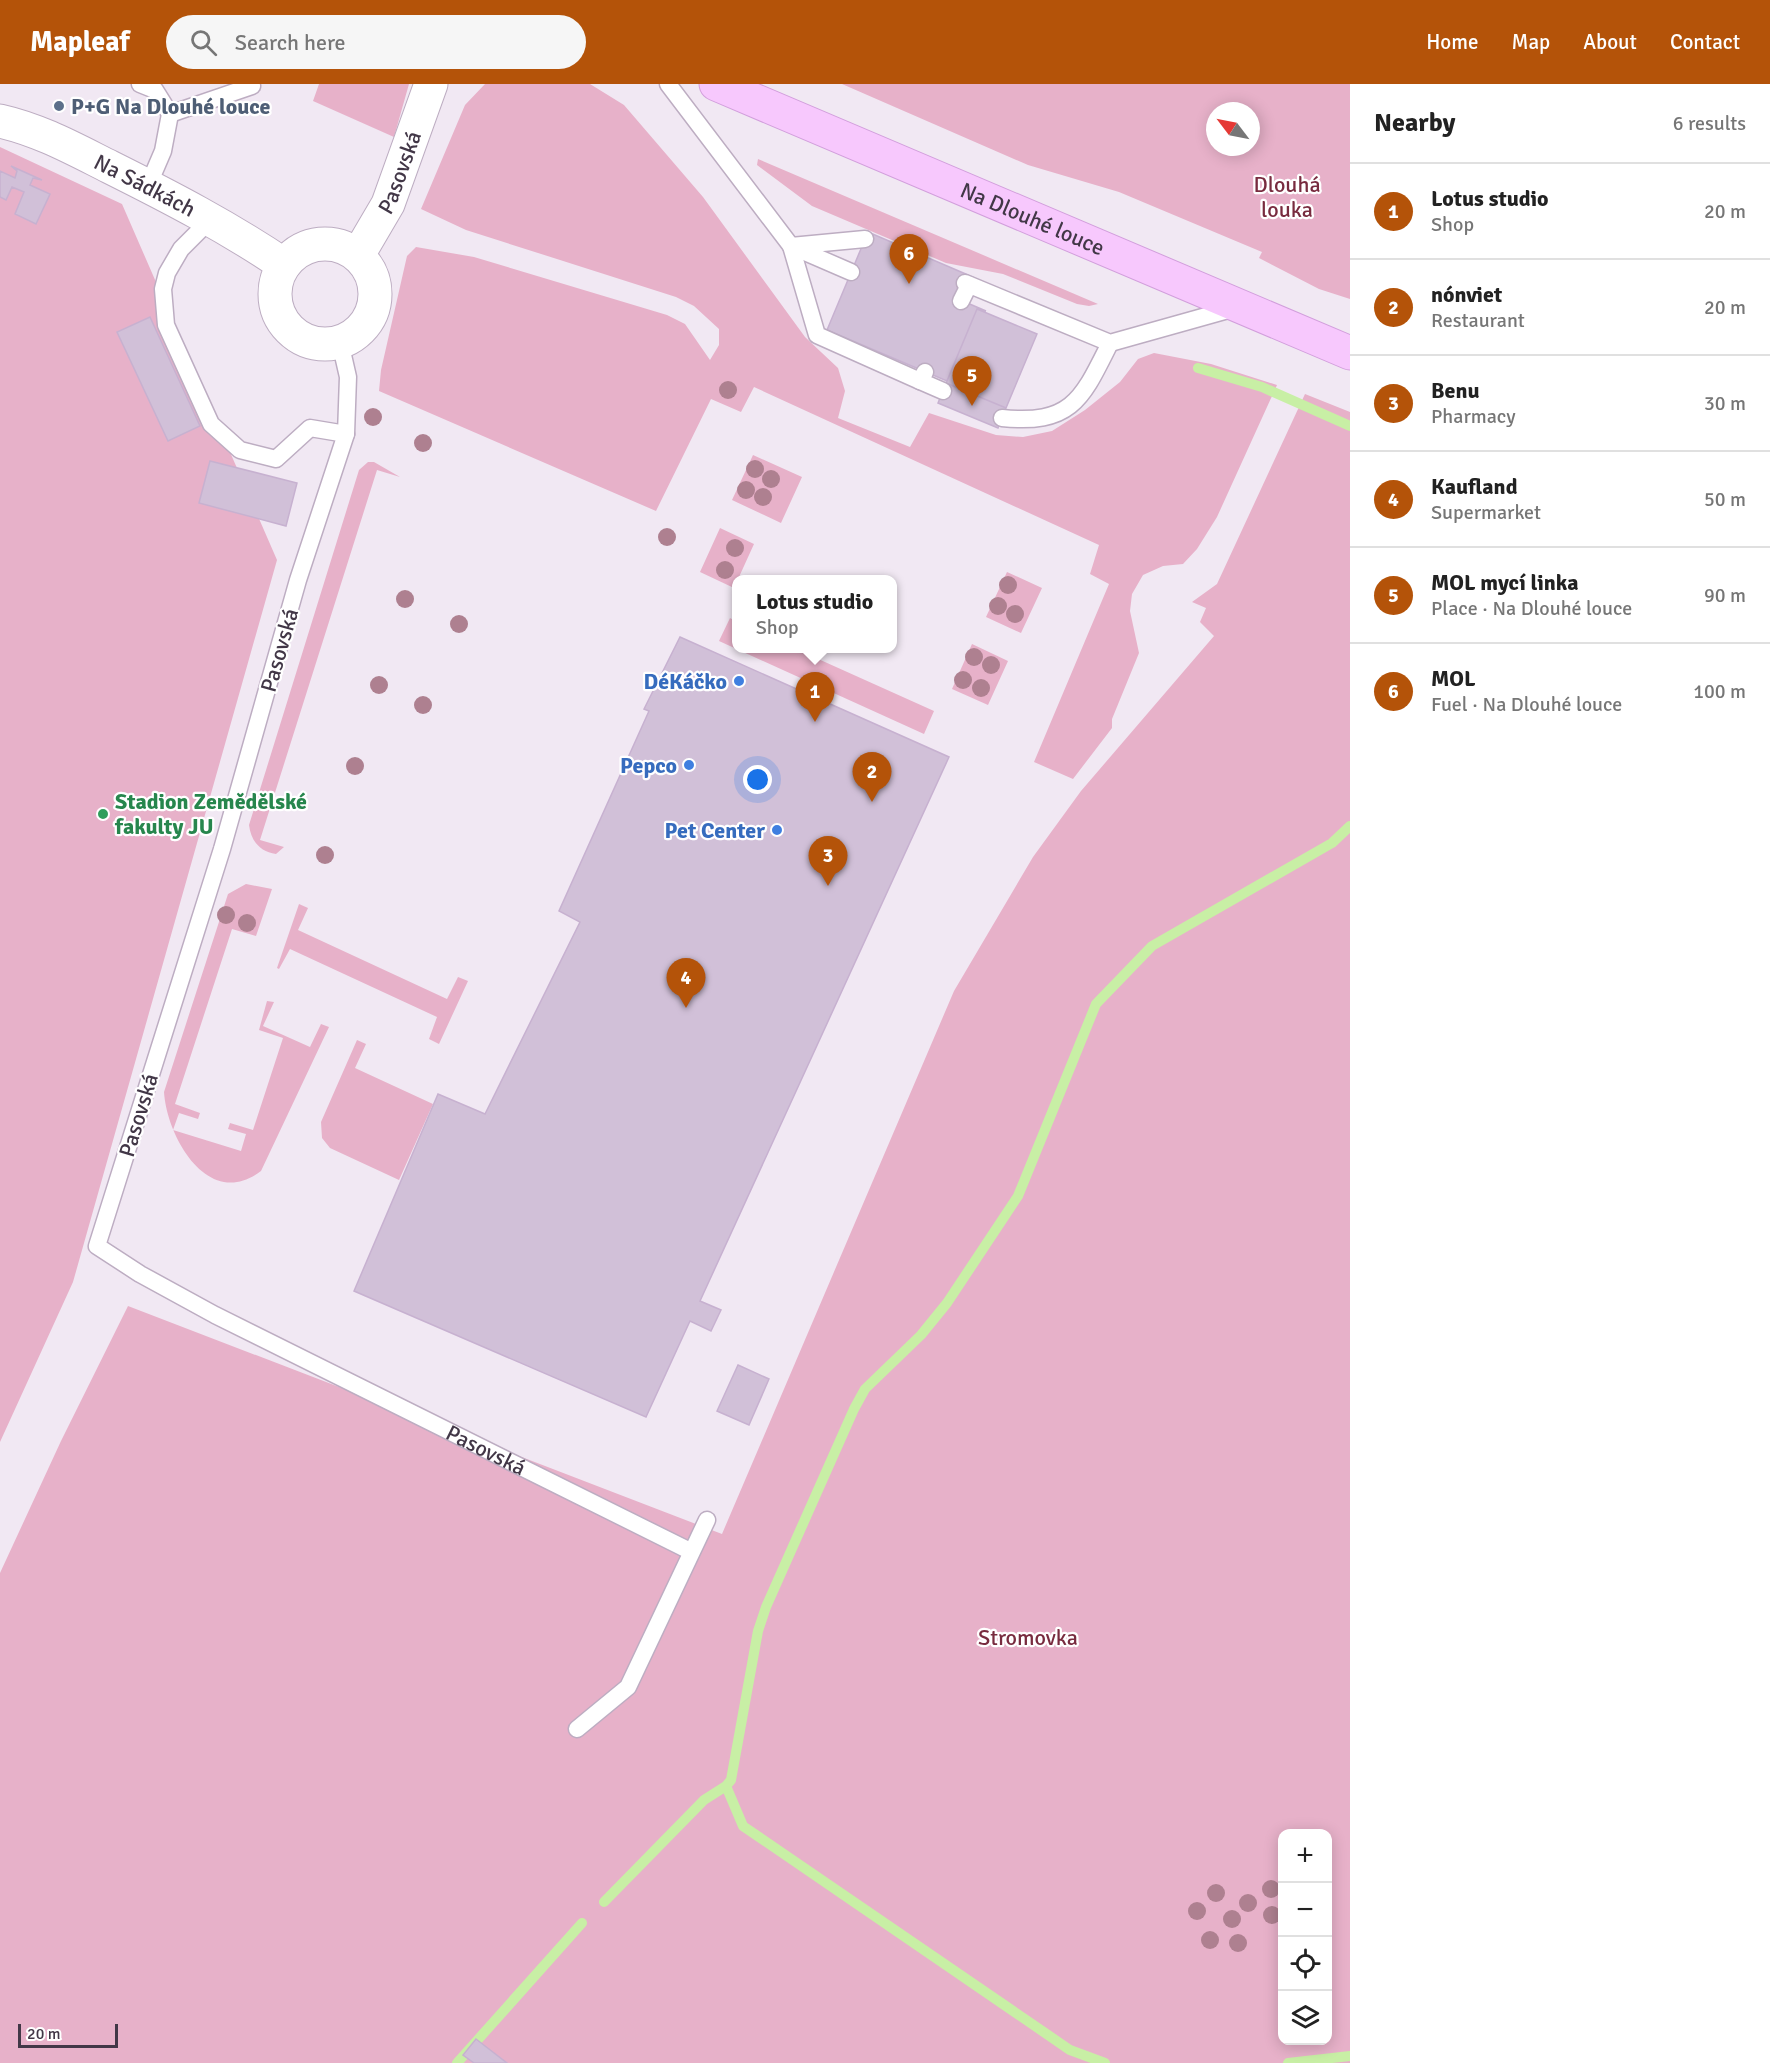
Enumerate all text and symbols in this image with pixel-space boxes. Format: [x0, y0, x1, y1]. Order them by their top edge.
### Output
search box [166, 15, 586, 69]
text: Mapleaf [30, 25, 130, 59]
icon: search [187, 26, 220, 59]
text: Search here [235, 29, 346, 56]
text: Home [1426, 29, 1479, 55]
text: Map [1512, 29, 1550, 55]
text: About [1583, 29, 1637, 55]
text: Contact [1670, 29, 1740, 55]
place label: P+G Na Dlouhé louce [71, 93, 271, 120]
marker: P+G Na Dlouhé louce [52, 99, 66, 113]
north arrow [1206, 102, 1260, 156]
text: Nearby [1374, 107, 1455, 139]
text: 6 results [1673, 111, 1746, 136]
street label: Pasovská [372, 127, 427, 219]
street label: Na Sádkách [90, 148, 200, 223]
park label: Dlouhá louka [1253, 171, 1321, 223]
street label: Na Dlouhé louce [956, 176, 1109, 261]
text: Lotus studio [1431, 185, 1549, 212]
text: 1 [1388, 199, 1399, 224]
text: 20 m [1704, 199, 1746, 224]
text: Shop [1431, 212, 1474, 237]
pin: 6 [890, 234, 928, 284]
text: nónviet [1431, 281, 1502, 308]
text: 2 [1388, 295, 1399, 320]
text: 20 m [1704, 295, 1746, 320]
text: Restaurant [1431, 308, 1525, 333]
pin: 5 [952, 356, 992, 406]
text: Benu [1431, 377, 1480, 404]
text: 3 [1388, 391, 1399, 416]
text: 30 m [1704, 391, 1746, 416]
text: Pharmacy [1431, 404, 1516, 429]
text: Kaufland [1431, 473, 1518, 500]
text: 4 [1388, 487, 1399, 512]
text: 50 m [1704, 487, 1746, 512]
text: Supermarket [1431, 500, 1541, 525]
text: MOL mycí linka [1431, 569, 1579, 596]
popup [732, 575, 897, 653]
text: 5 [1388, 583, 1399, 608]
text: 90 m [1704, 583, 1746, 608]
text: Lotus studio [756, 588, 873, 615]
text: Place · Na Dlouhé louce [1431, 596, 1632, 621]
street label: Pasovská [255, 605, 304, 695]
text: Shop [756, 615, 799, 640]
text: MOL [1431, 665, 1476, 692]
place label: DéKáčko [643, 668, 727, 695]
pin: 1 [796, 672, 834, 722]
marker: DéKáčko [732, 674, 746, 688]
text: 6 [1388, 679, 1399, 704]
text: 100 m [1693, 679, 1746, 704]
text: Fuel · Na Dlouhé louce [1431, 692, 1622, 717]
place label: Pepco [620, 752, 677, 779]
pin: 2 [852, 752, 892, 802]
marker: Pepco [682, 758, 696, 772]
your location [743, 765, 772, 794]
place label: Stadion Zemědělské fakulty JU [114, 788, 307, 840]
marker: Stadion Zemědělské fakulty JU [96, 807, 110, 821]
place label: Pet Center [665, 817, 765, 844]
marker: Pet Center [770, 823, 784, 837]
pin: 3 [808, 836, 848, 886]
pin: 4 [666, 958, 706, 1008]
street label: Pasovská [113, 1070, 164, 1160]
street label: Pasovská [442, 1419, 530, 1481]
park label: Stromovka [978, 1624, 1078, 1651]
map controls [1278, 1829, 1332, 2045]
button: + [1278, 1829, 1332, 1883]
button: − [1278, 1883, 1332, 1937]
button: locate [1278, 1937, 1332, 1991]
button: layers [1278, 1991, 1332, 2045]
scale bar [18, 2021, 118, 2048]
text: 20 m [27, 2024, 61, 2044]

